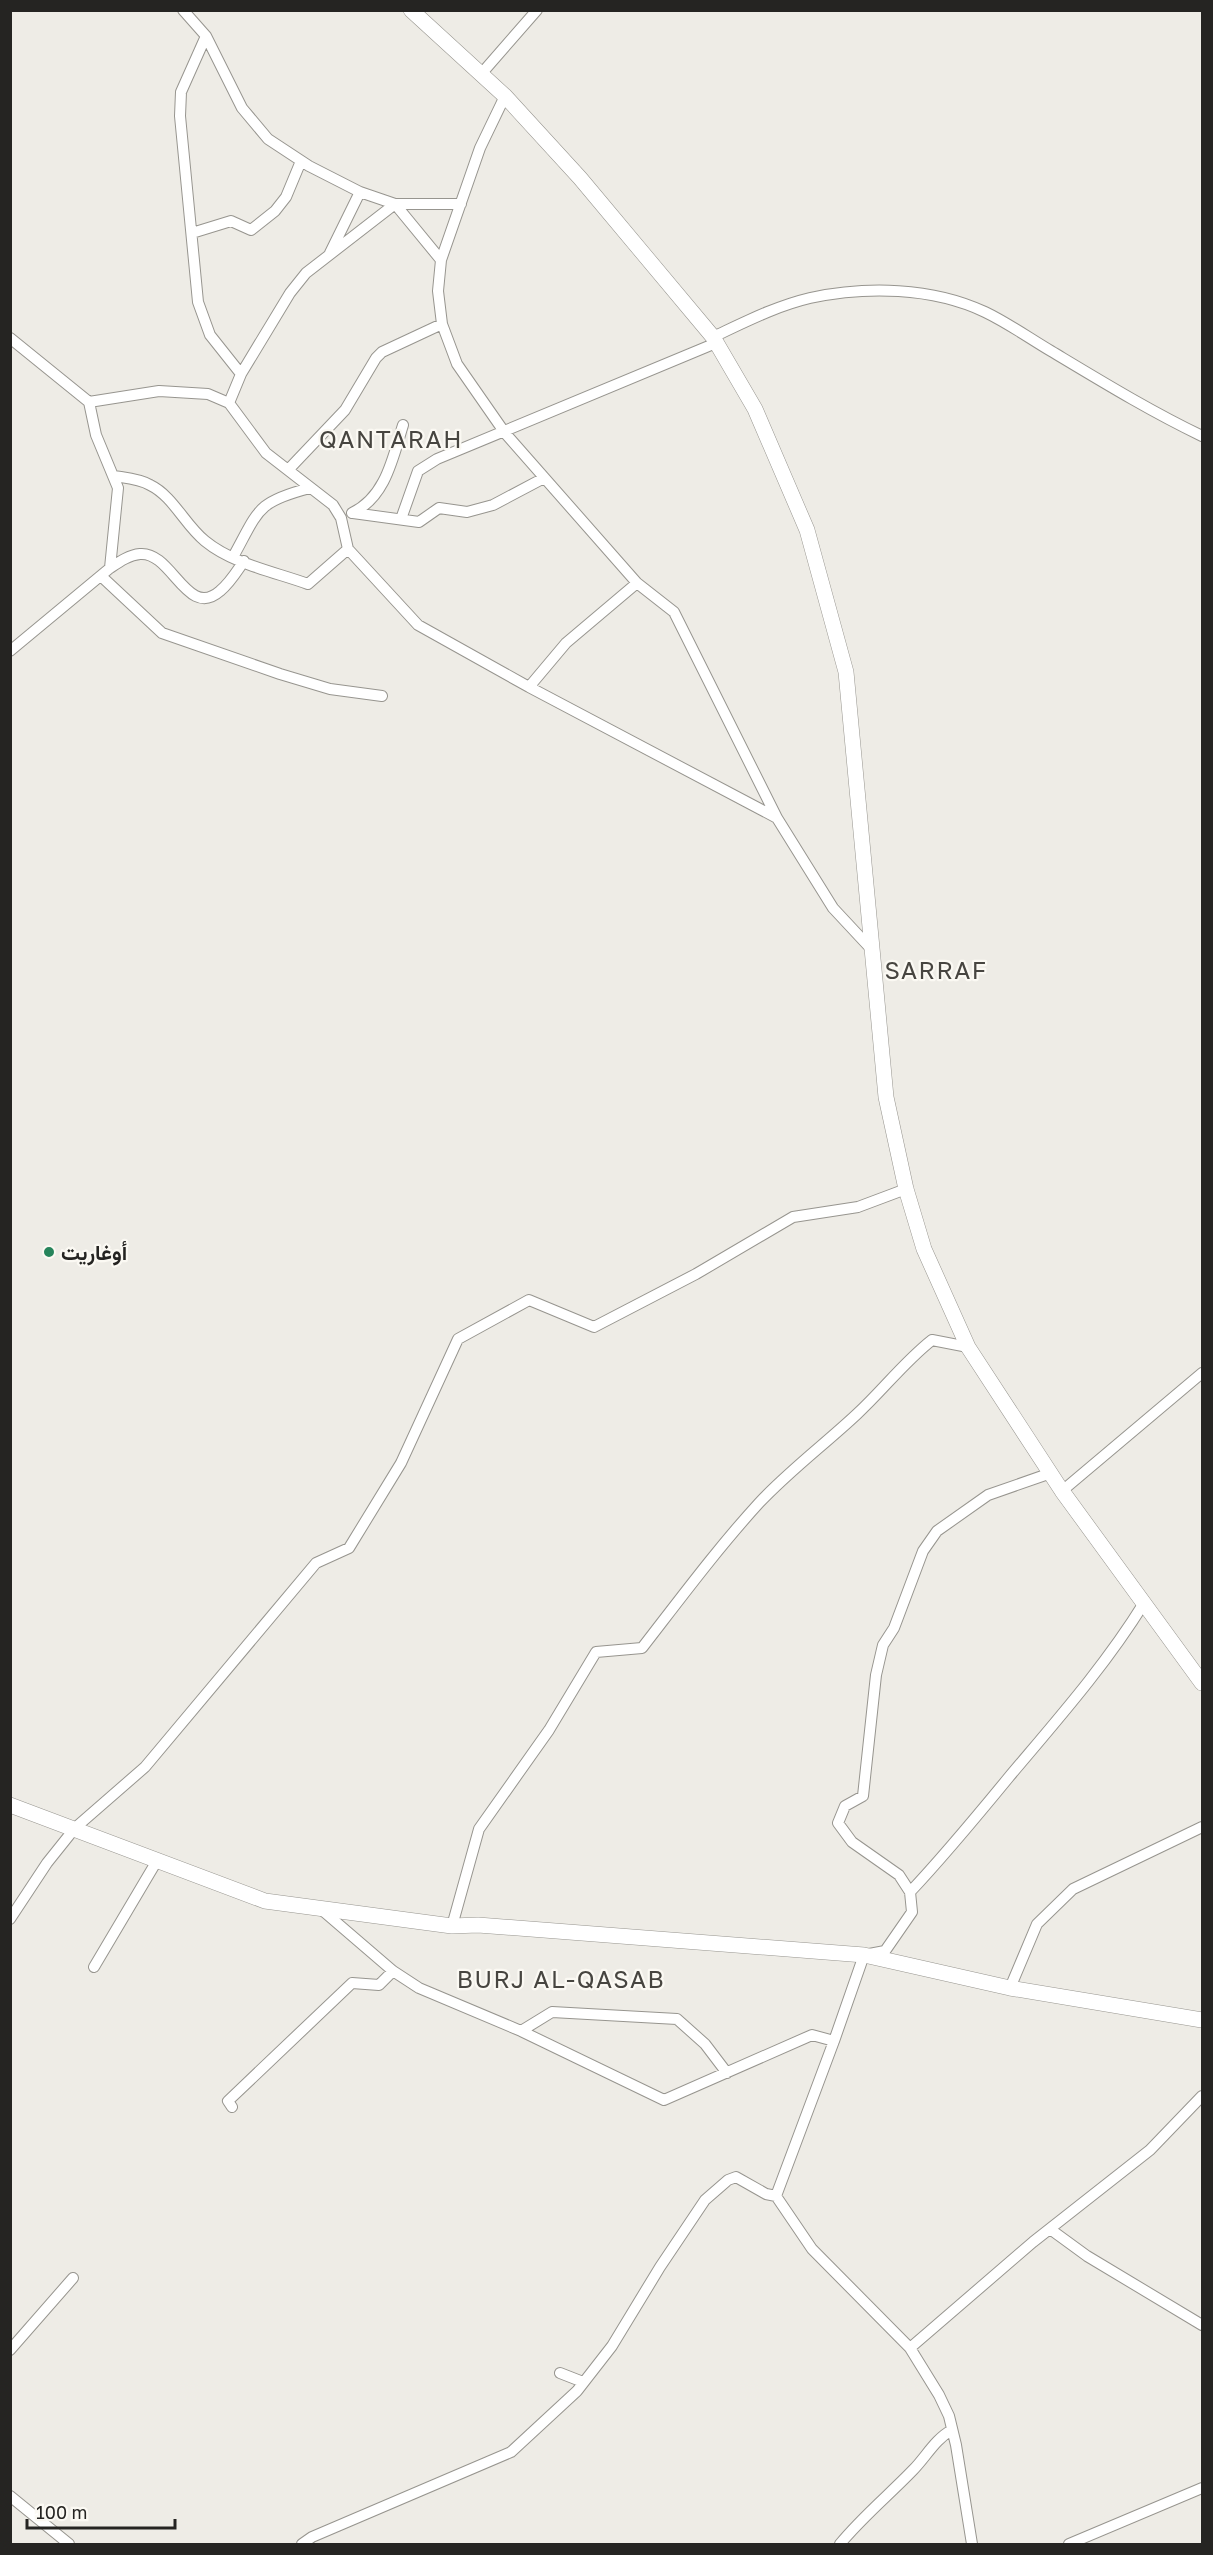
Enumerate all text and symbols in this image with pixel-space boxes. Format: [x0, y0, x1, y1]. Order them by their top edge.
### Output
district label: QANTARAH [319, 424, 463, 453]
district label: SARRAF [884, 955, 988, 984]
place label: أوغاريت [61, 1239, 127, 1266]
marker: أوغاريت [42, 1245, 56, 1259]
district label: BURJ AL-QASAB [457, 1964, 665, 1993]
scale bar [27, 2492, 176, 2530]
text: 100 m [36, 2501, 87, 2523]

